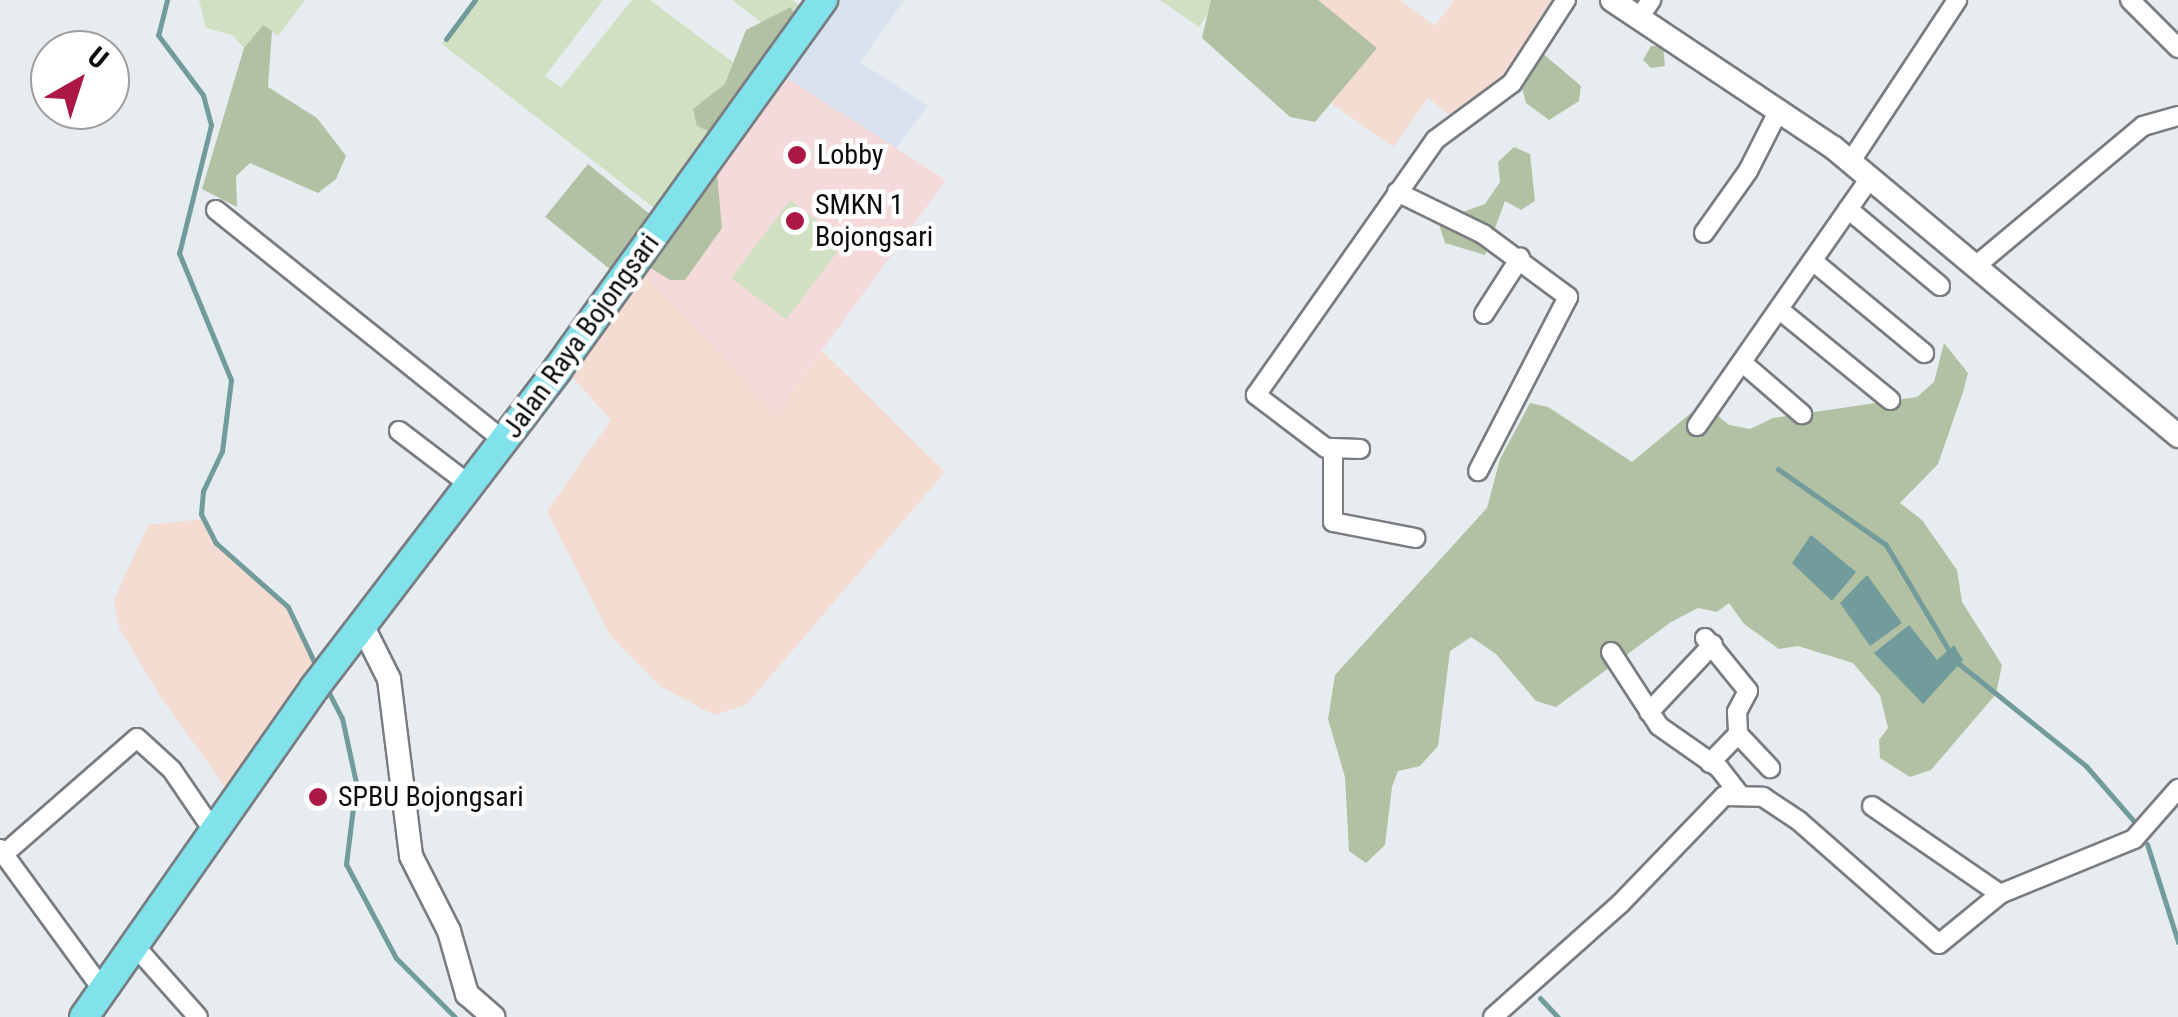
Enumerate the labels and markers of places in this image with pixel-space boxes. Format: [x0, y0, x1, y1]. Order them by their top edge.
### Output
place label: Lobby [817, 138, 884, 172]
marker: Lobby [786, 144, 808, 166]
place label: SMKN 1 Bojongsari [815, 188, 933, 254]
marker: SMKN 1 Bojongsari [784, 210, 806, 232]
place label: SPBU Bojongsari [338, 780, 524, 814]
marker: SPBU Bojongsari [307, 786, 329, 808]

